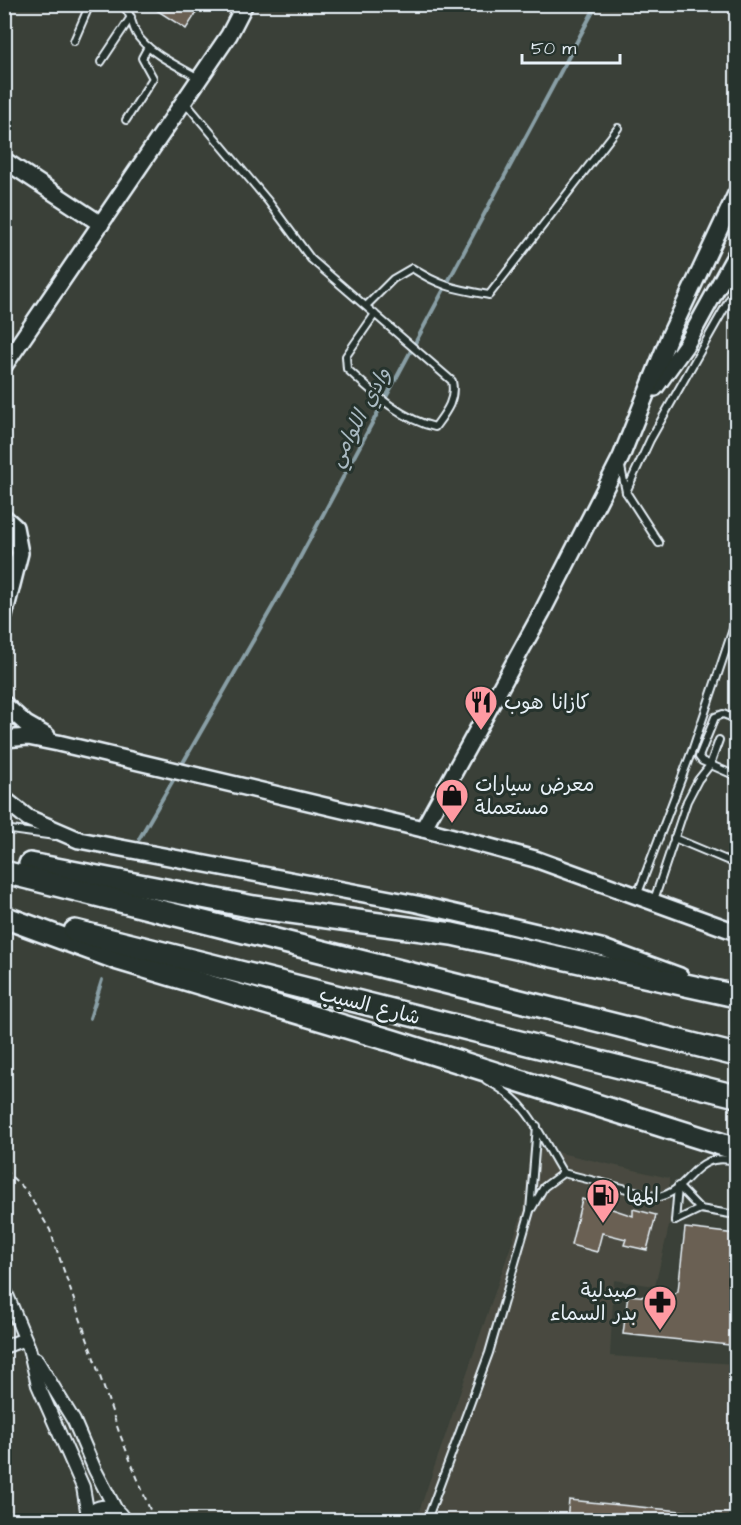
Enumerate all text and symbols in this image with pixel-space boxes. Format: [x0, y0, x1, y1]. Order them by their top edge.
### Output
scale bar [522, 27, 620, 65]
text: 50 m [531, 36, 576, 61]
water label: وادي اللوامي [321, 362, 400, 473]
restaurant icon: كازانا هوب [463, 684, 499, 731]
place label: كازانا هوب [504, 689, 589, 717]
place label: معرض سيارات مستعملة [475, 771, 594, 822]
shop icon: معرض سيارات مستعملة [434, 777, 470, 824]
street label: شارع السيب [316, 980, 423, 1032]
fuel station icon: المها [585, 1177, 621, 1224]
place label: المها [626, 1182, 659, 1210]
place label: صيدلية بدر السماء [550, 1277, 637, 1328]
pharmacy icon: صيدلية بدر السماء [642, 1284, 678, 1331]

